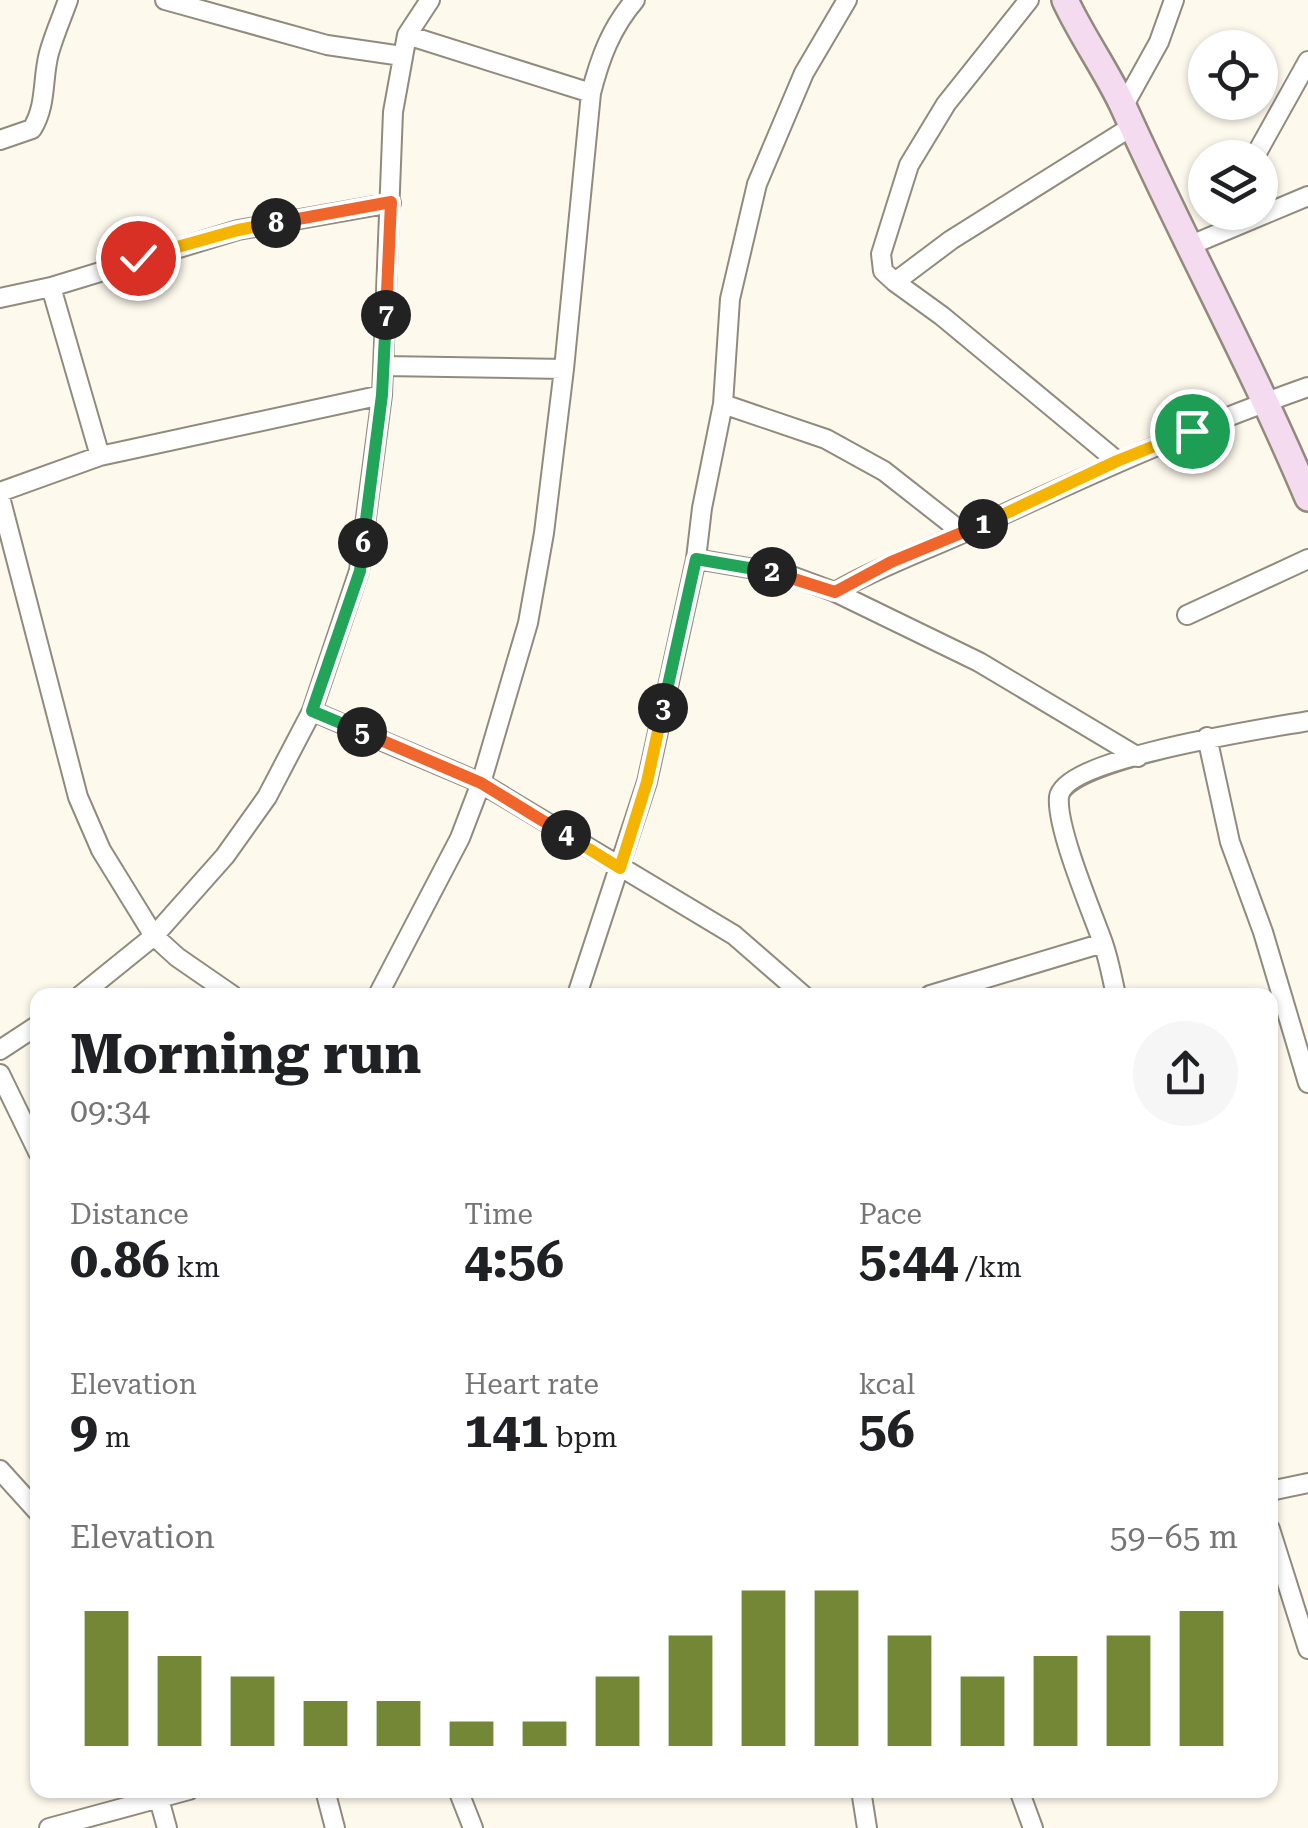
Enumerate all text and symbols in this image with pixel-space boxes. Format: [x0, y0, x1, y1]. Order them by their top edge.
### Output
map controls [1188, 30, 1278, 230]
button: locate [1188, 30, 1278, 120]
button: layers [1188, 140, 1278, 230]
pin: 8 [251, 198, 301, 248]
text: 8 [268, 206, 284, 239]
pin [96, 216, 181, 301]
icon: check [111, 231, 166, 286]
pin: 7 [361, 290, 411, 340]
text: 7 [378, 298, 394, 331]
pin [1150, 389, 1235, 474]
icon: arrive [1165, 404, 1220, 459]
pin: 1 [958, 499, 1008, 549]
text: 1 [975, 507, 991, 540]
pin: 6 [338, 518, 388, 568]
text: 6 [355, 526, 371, 559]
pin: 2 [747, 547, 797, 597]
text: 2 [764, 555, 780, 588]
pin: 3 [638, 683, 688, 733]
text: 3 [655, 691, 671, 724]
pin: 5 [337, 707, 387, 757]
text: 5 [354, 715, 370, 748]
pin: 4 [541, 810, 591, 860]
text: 4 [558, 818, 574, 851]
button: share [1133, 1021, 1238, 1126]
text: Morning run [70, 1022, 421, 1086]
text: 09:34 [70, 1092, 150, 1130]
text: Distance [70, 1198, 189, 1231]
text: Time [464, 1198, 533, 1231]
text: Pace [859, 1198, 922, 1231]
text: 0.86 [70, 1231, 170, 1289]
text: 4:56 [464, 1231, 564, 1289]
text: 5:44 [859, 1231, 958, 1289]
text: km [170, 1251, 220, 1284]
text: /km [958, 1251, 1022, 1284]
text: Elevation [70, 1368, 197, 1401]
text: Heart rate [464, 1368, 599, 1401]
text: kcal [859, 1368, 915, 1401]
text: 9 [70, 1401, 98, 1459]
text: 141 [464, 1401, 548, 1459]
text: 56 [859, 1401, 915, 1459]
text: m [98, 1421, 131, 1454]
text: bpm [548, 1421, 617, 1454]
text: Elevation [70, 1518, 215, 1556]
text: 59–65 m [1110, 1518, 1238, 1556]

